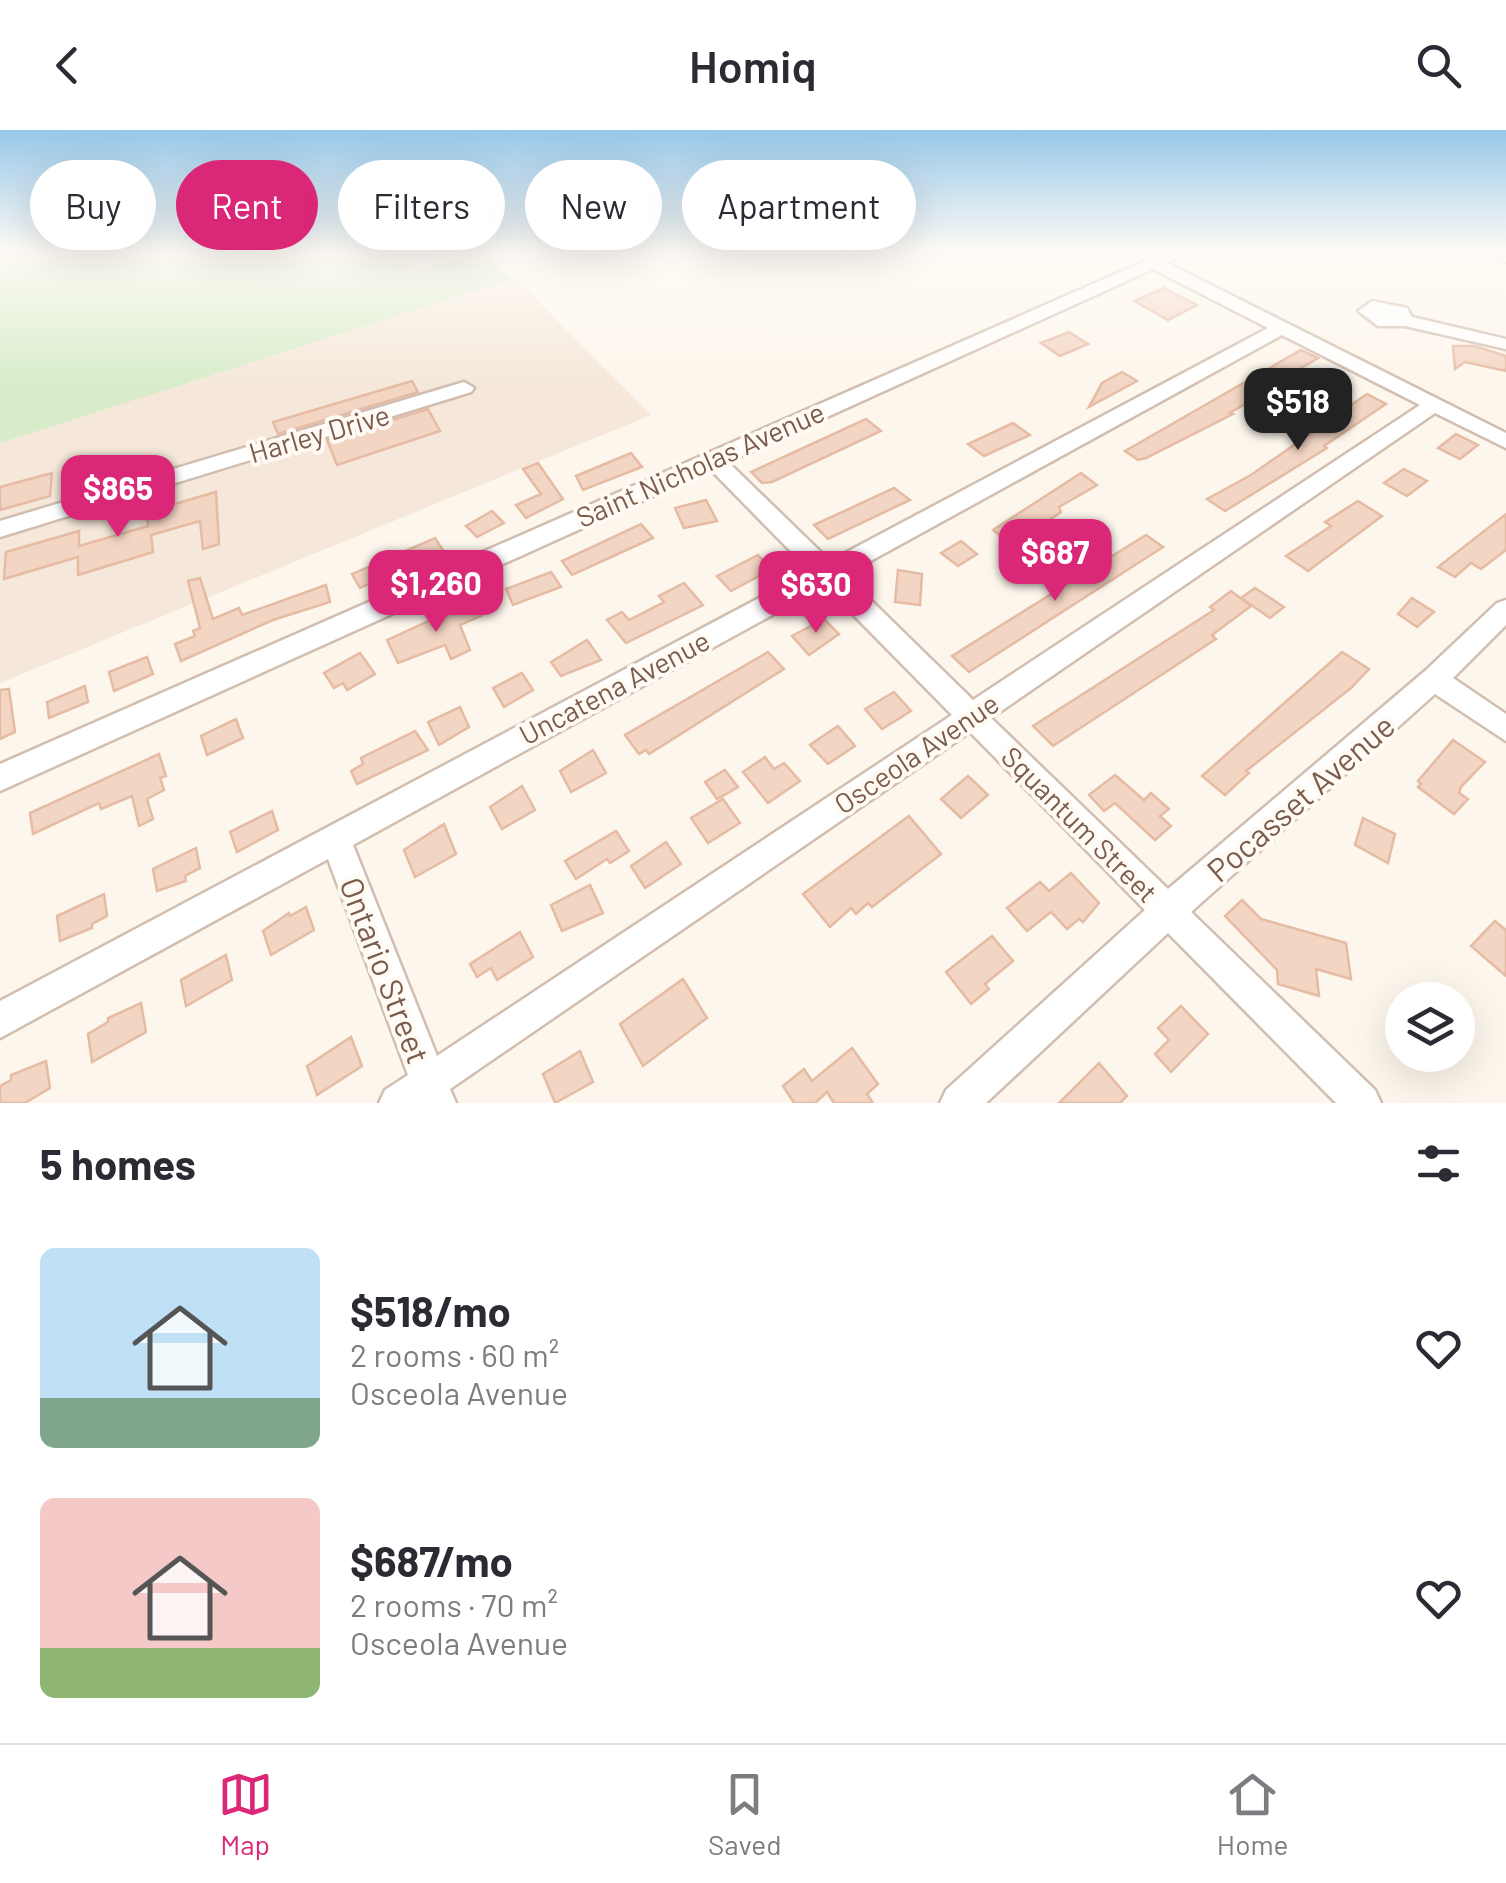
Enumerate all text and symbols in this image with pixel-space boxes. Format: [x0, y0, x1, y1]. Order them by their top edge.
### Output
icon: back [40, 38, 95, 93]
text: Homiq [689, 38, 817, 92]
icon: search [1411, 38, 1466, 93]
chip: Buy [30, 160, 156, 250]
chip: Rent [176, 160, 318, 250]
chip: Filters [338, 160, 505, 250]
chip: New [525, 160, 662, 250]
chip: Apartment [682, 160, 916, 250]
pin: $518 [1239, 368, 1357, 453]
text: $518 [1266, 381, 1330, 419]
street label: Saint Nicholas Avenue [571, 394, 829, 534]
street label: Harley Drive [245, 397, 393, 469]
pin: $865 [59, 455, 177, 540]
text: $865 [83, 468, 153, 506]
pin: $687 [996, 519, 1114, 604]
text: $687 [1021, 532, 1089, 570]
pin: $1,260 [355, 550, 517, 635]
pin: $630 [757, 551, 875, 636]
text: $1,260 [390, 563, 482, 601]
text: $630 [780, 564, 852, 602]
street label: Uncatena Avenue [513, 623, 715, 751]
street label: Osceola Avenue [827, 686, 1005, 820]
street label: Pocasset Avenue [1199, 705, 1401, 889]
street label: Squantum Street [995, 739, 1165, 909]
street label: Ontario Street [333, 872, 439, 1068]
map controls [1385, 982, 1475, 1072]
button: layers [1385, 982, 1475, 1072]
icon: filters [1411, 1136, 1466, 1191]
text: 5 homes [40, 1138, 196, 1188]
text: $518/mo [350, 1285, 511, 1335]
icon: home [120, 1288, 240, 1408]
icon: heart [1411, 1321, 1466, 1376]
text: 2 rooms · 60 m² [350, 1335, 559, 1373]
text: Osceola Avenue [350, 1373, 568, 1411]
text: $687/mo [350, 1535, 513, 1585]
icon: home [120, 1538, 240, 1658]
icon: heart [1411, 1571, 1466, 1626]
text: 2 rooms · 70 m² [350, 1585, 558, 1623]
text: Osceola Avenue [350, 1623, 568, 1661]
tab: Map [218, 1767, 273, 1861]
tab: Saved [708, 1767, 782, 1861]
tab: Home [1217, 1767, 1288, 1861]

